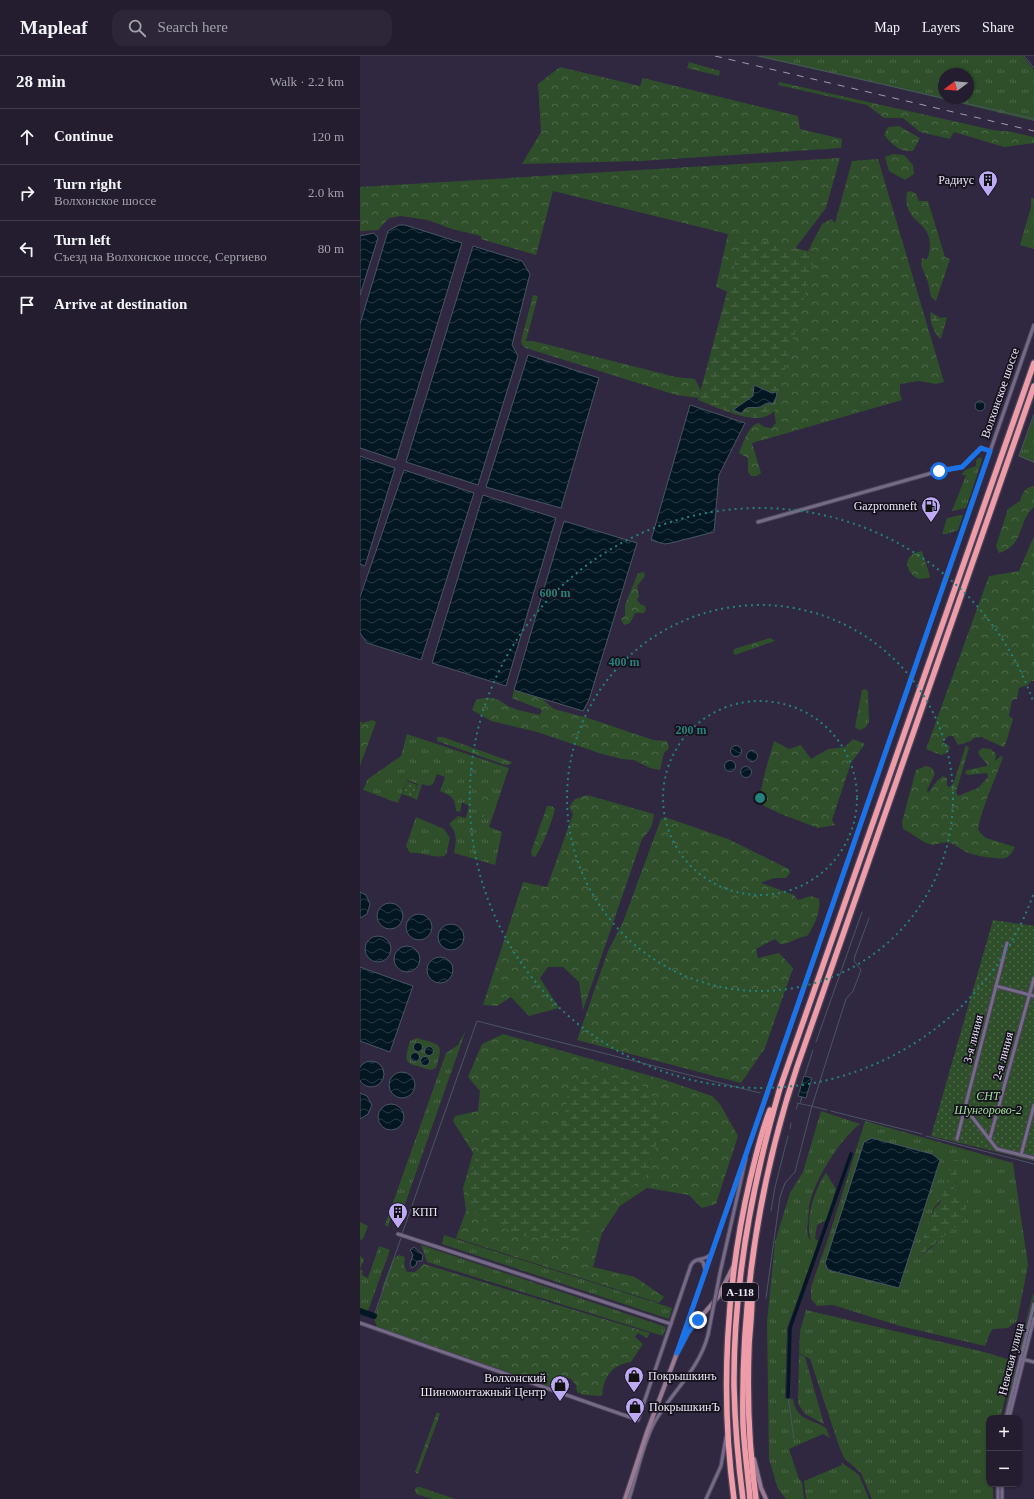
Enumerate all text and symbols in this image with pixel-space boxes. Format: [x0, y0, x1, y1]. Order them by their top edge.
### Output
search box [112, 10, 392, 46]
text: Mapleaf [20, 17, 88, 38]
icon: search [126, 17, 148, 39]
text: Search here [158, 19, 228, 35]
text: Map [874, 20, 900, 35]
text: Layers [922, 20, 960, 35]
text: Share [982, 20, 1014, 35]
north arrow [938, 68, 974, 104]
text: 28 min [16, 72, 66, 91]
text: Walk · 2.2 km [270, 74, 344, 89]
icon: ahead [16, 126, 38, 148]
text: Continue [54, 128, 113, 144]
text: 120 m [311, 129, 344, 144]
building icon: Радиус [977, 169, 999, 197]
place label: Радиус [938, 173, 974, 187]
text: Turn right [54, 176, 121, 192]
icon: right [16, 182, 38, 204]
text: 2.0 km [308, 185, 344, 200]
text: Волхонское шоссе [54, 193, 156, 208]
text: Turn left [54, 232, 111, 248]
icon: left [16, 238, 38, 260]
text: 80 m [318, 241, 344, 256]
text: Съезд на Волхонское шоссе, Сергиево [54, 249, 267, 264]
icon: arrive [16, 294, 38, 316]
text: Arrive at destination [54, 296, 187, 312]
street label: Волхонское шоссе [978, 346, 1022, 440]
route start [930, 462, 948, 480]
fuel station icon: Gazpromneft [920, 495, 942, 523]
place label: Gazpromneft [854, 499, 918, 513]
text: 600 m [540, 586, 571, 600]
text: 400 m [609, 655, 640, 669]
text: 200 m [676, 723, 707, 737]
centre of rings [753, 791, 767, 805]
street label: 3-я линия [960, 1013, 986, 1065]
street label: 2-я линия [990, 1030, 1016, 1082]
park label: СНТ Шунгорово-2 [953, 1089, 1022, 1117]
building icon: КПП [387, 1201, 409, 1229]
place label: КПП [412, 1205, 438, 1219]
road number: А-118 [722, 1283, 758, 1301]
route end [689, 1311, 707, 1329]
street label: Невская улица [995, 1321, 1027, 1397]
shop icon: Покрышкинъ [623, 1365, 645, 1393]
place label: Покрышкинъ [648, 1369, 717, 1383]
place label: Волхонский Шиномонтажный Центр [421, 1371, 547, 1399]
shop icon: Волхонский Шиномонтажный Центр [549, 1374, 571, 1402]
shop icon: ПокрышкинЪ [624, 1396, 646, 1424]
place label: ПокрышкинЪ [649, 1400, 720, 1414]
map controls [986, 1415, 1022, 1487]
button: + [986, 1415, 1022, 1451]
button: − [986, 1451, 1022, 1487]

